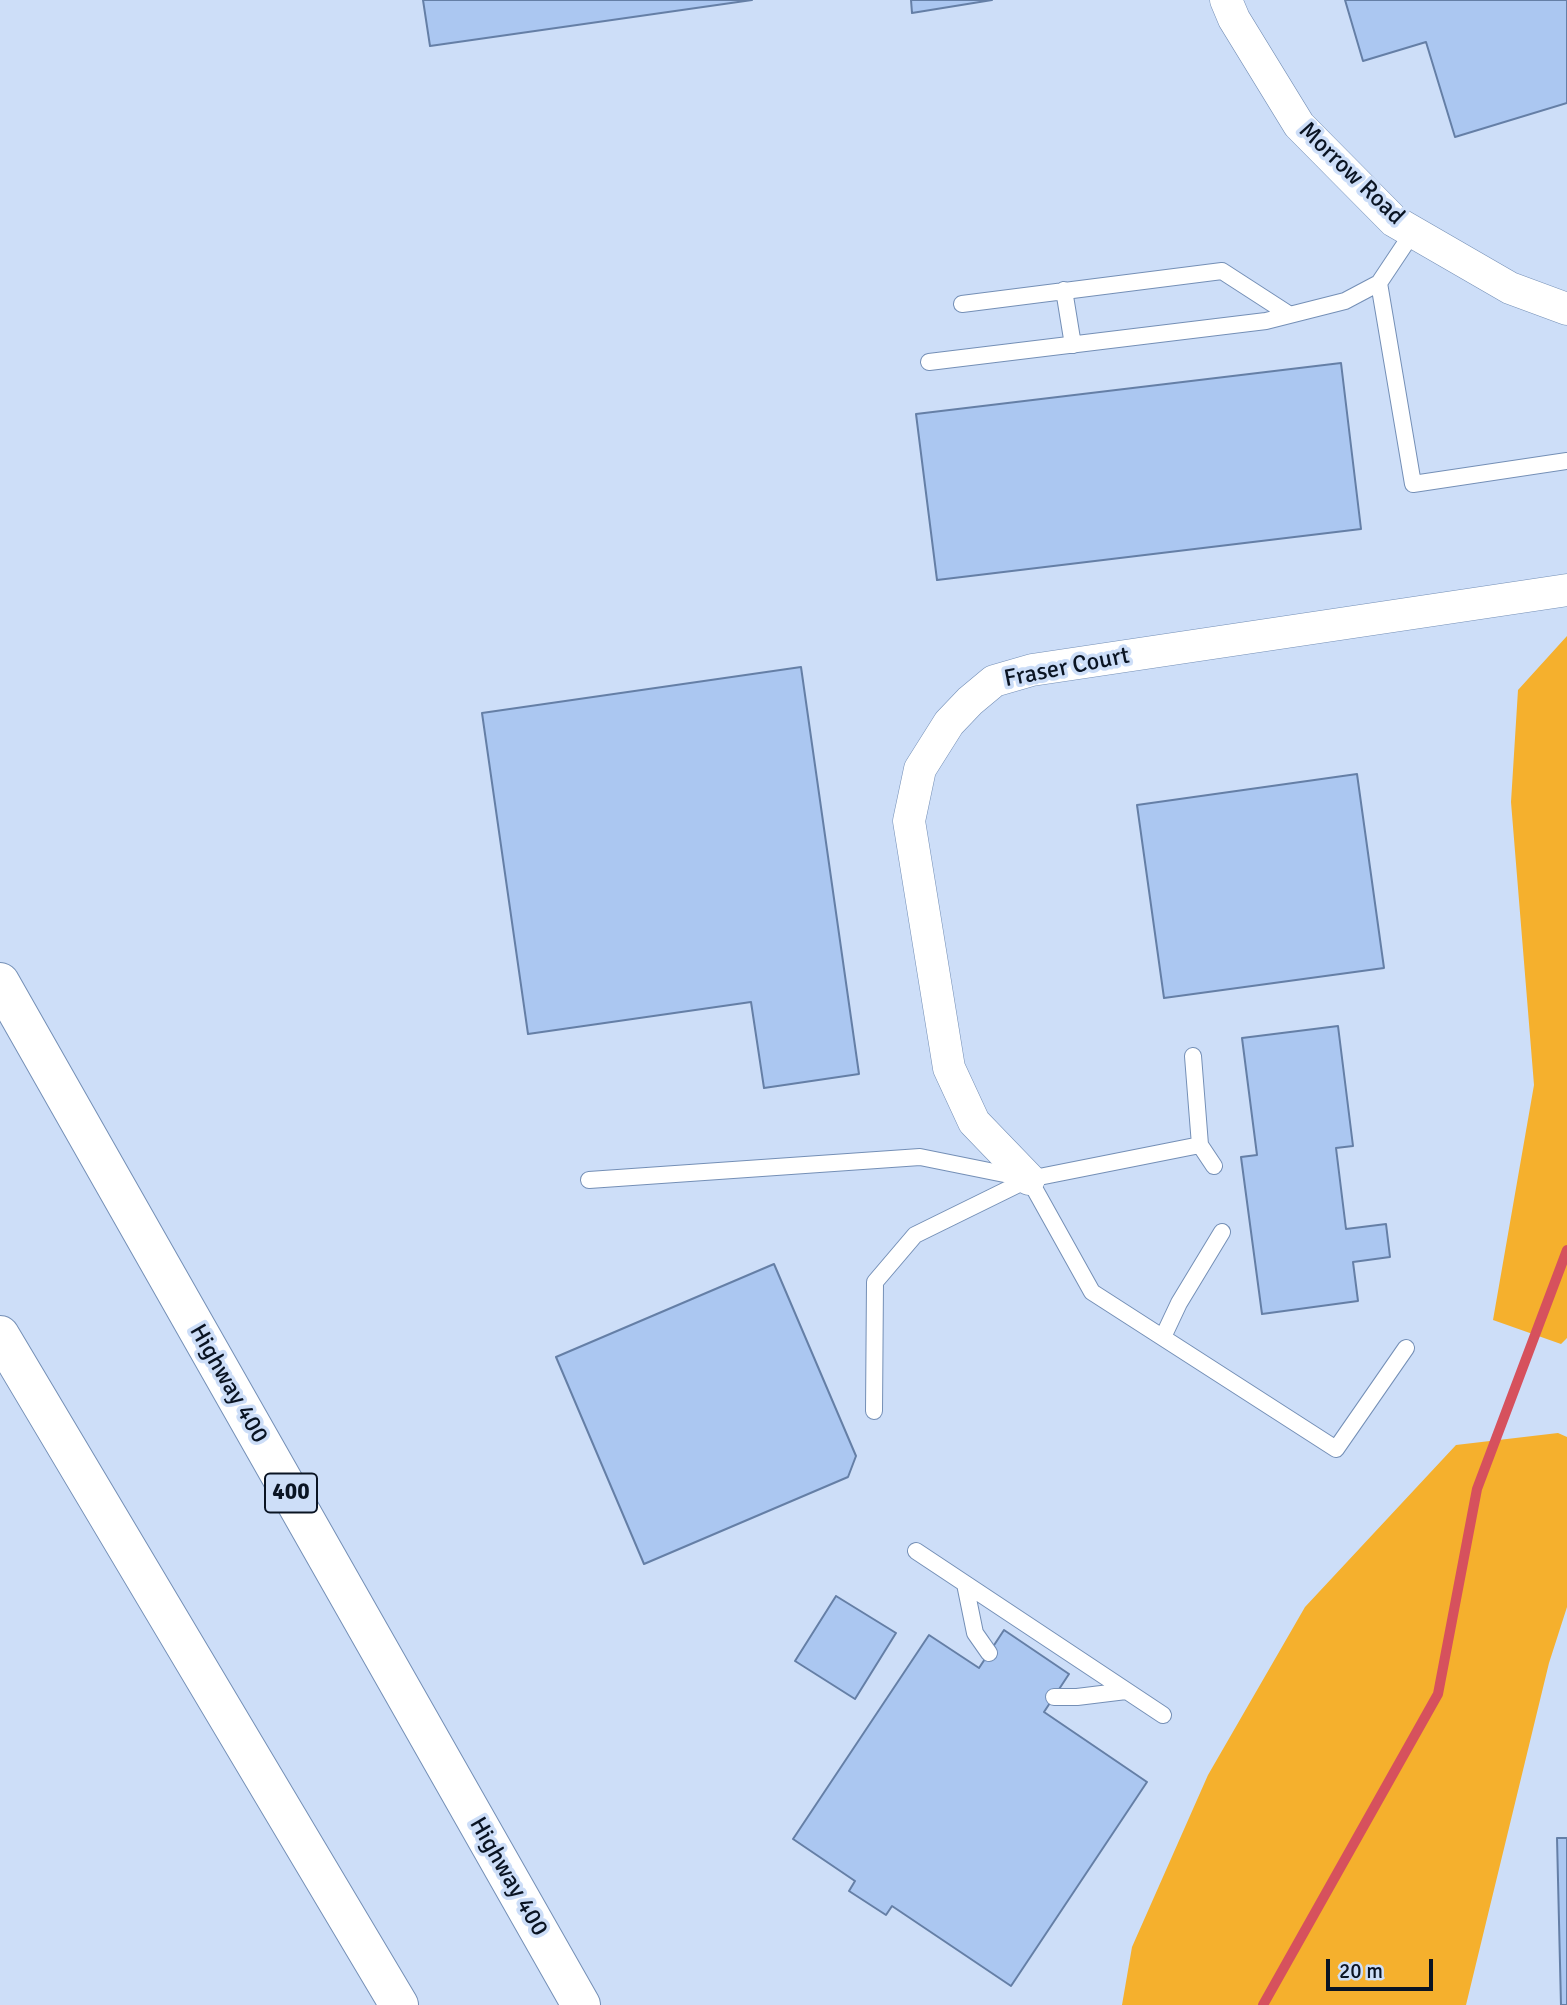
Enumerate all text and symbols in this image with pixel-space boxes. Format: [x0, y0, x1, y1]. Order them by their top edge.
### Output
street label: Morrow Road [1292, 117, 1410, 231]
street label: Fraser Court [1002, 642, 1132, 694]
street label: Highway 400 [182, 1319, 274, 1449]
road number: 400 [265, 1474, 317, 1512]
street label: Highway 400 [462, 1812, 554, 1942]
scale bar [1329, 1946, 1436, 1990]
text: 20 m [1339, 1958, 1383, 1984]

